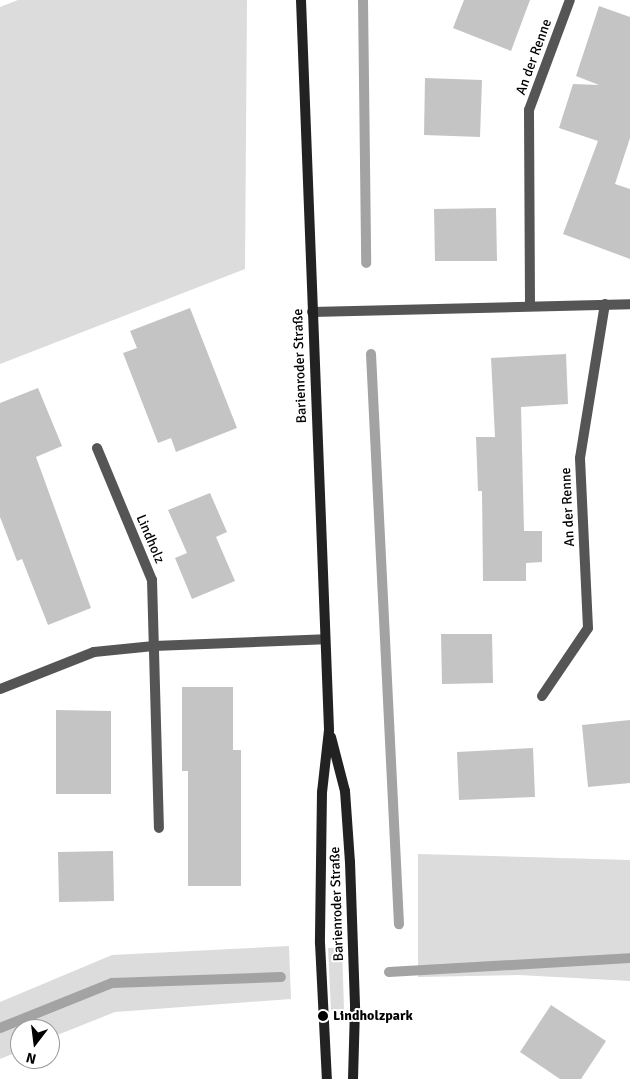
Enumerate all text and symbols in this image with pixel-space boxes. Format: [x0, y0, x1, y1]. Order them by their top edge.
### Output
street label: An der Renne [513, 17, 555, 97]
street label: Barienroder Straße [290, 308, 310, 424]
street label: An der Renne [558, 467, 578, 547]
street label: Lindholz [132, 512, 168, 566]
street label: Barienroder Straße [327, 846, 347, 962]
place label: Lindholzpark [333, 1008, 413, 1024]
marker: Lindholzpark [317, 1010, 329, 1022]
north arrow [10, 1019, 60, 1069]
text: N [24, 1049, 38, 1067]

